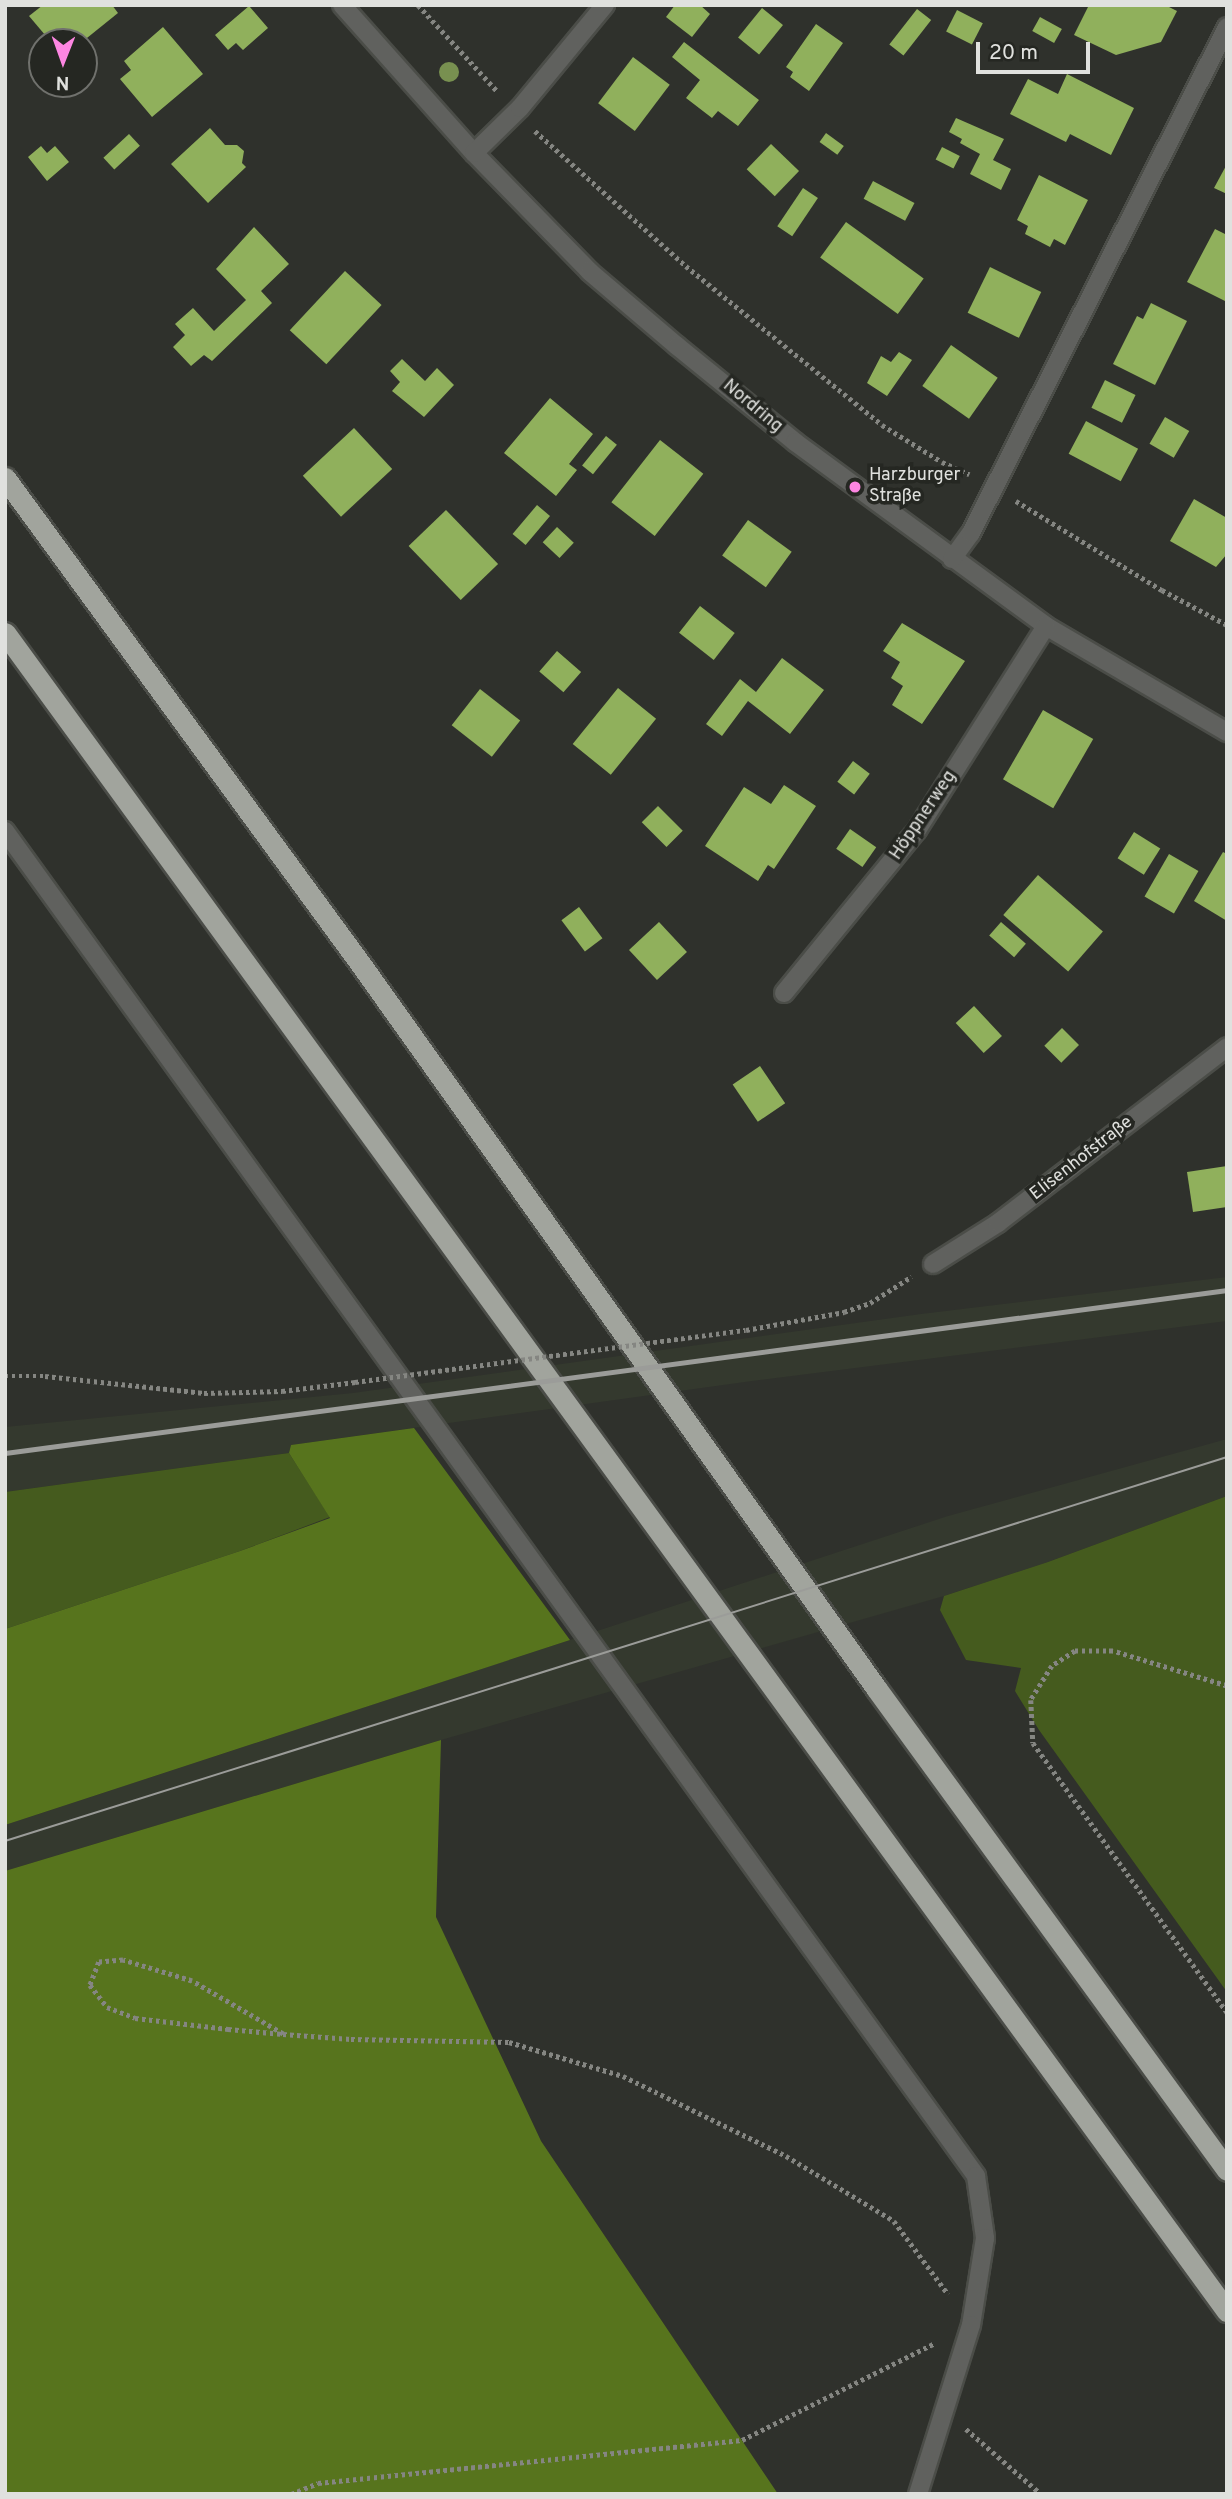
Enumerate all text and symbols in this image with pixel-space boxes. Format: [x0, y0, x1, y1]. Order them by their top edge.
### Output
north arrow [28, 28, 98, 98]
scale bar [980, 28, 1094, 72]
text: 20 m [989, 40, 1038, 67]
text: N [56, 70, 70, 94]
street label: Nordring [718, 376, 786, 438]
place label: Harzburger Straße [869, 466, 961, 508]
marker: Harzburger Straße [847, 479, 863, 495]
street label: Höppnerweg [886, 767, 962, 865]
street label: Elisenhofstraße [1026, 1112, 1138, 1206]

